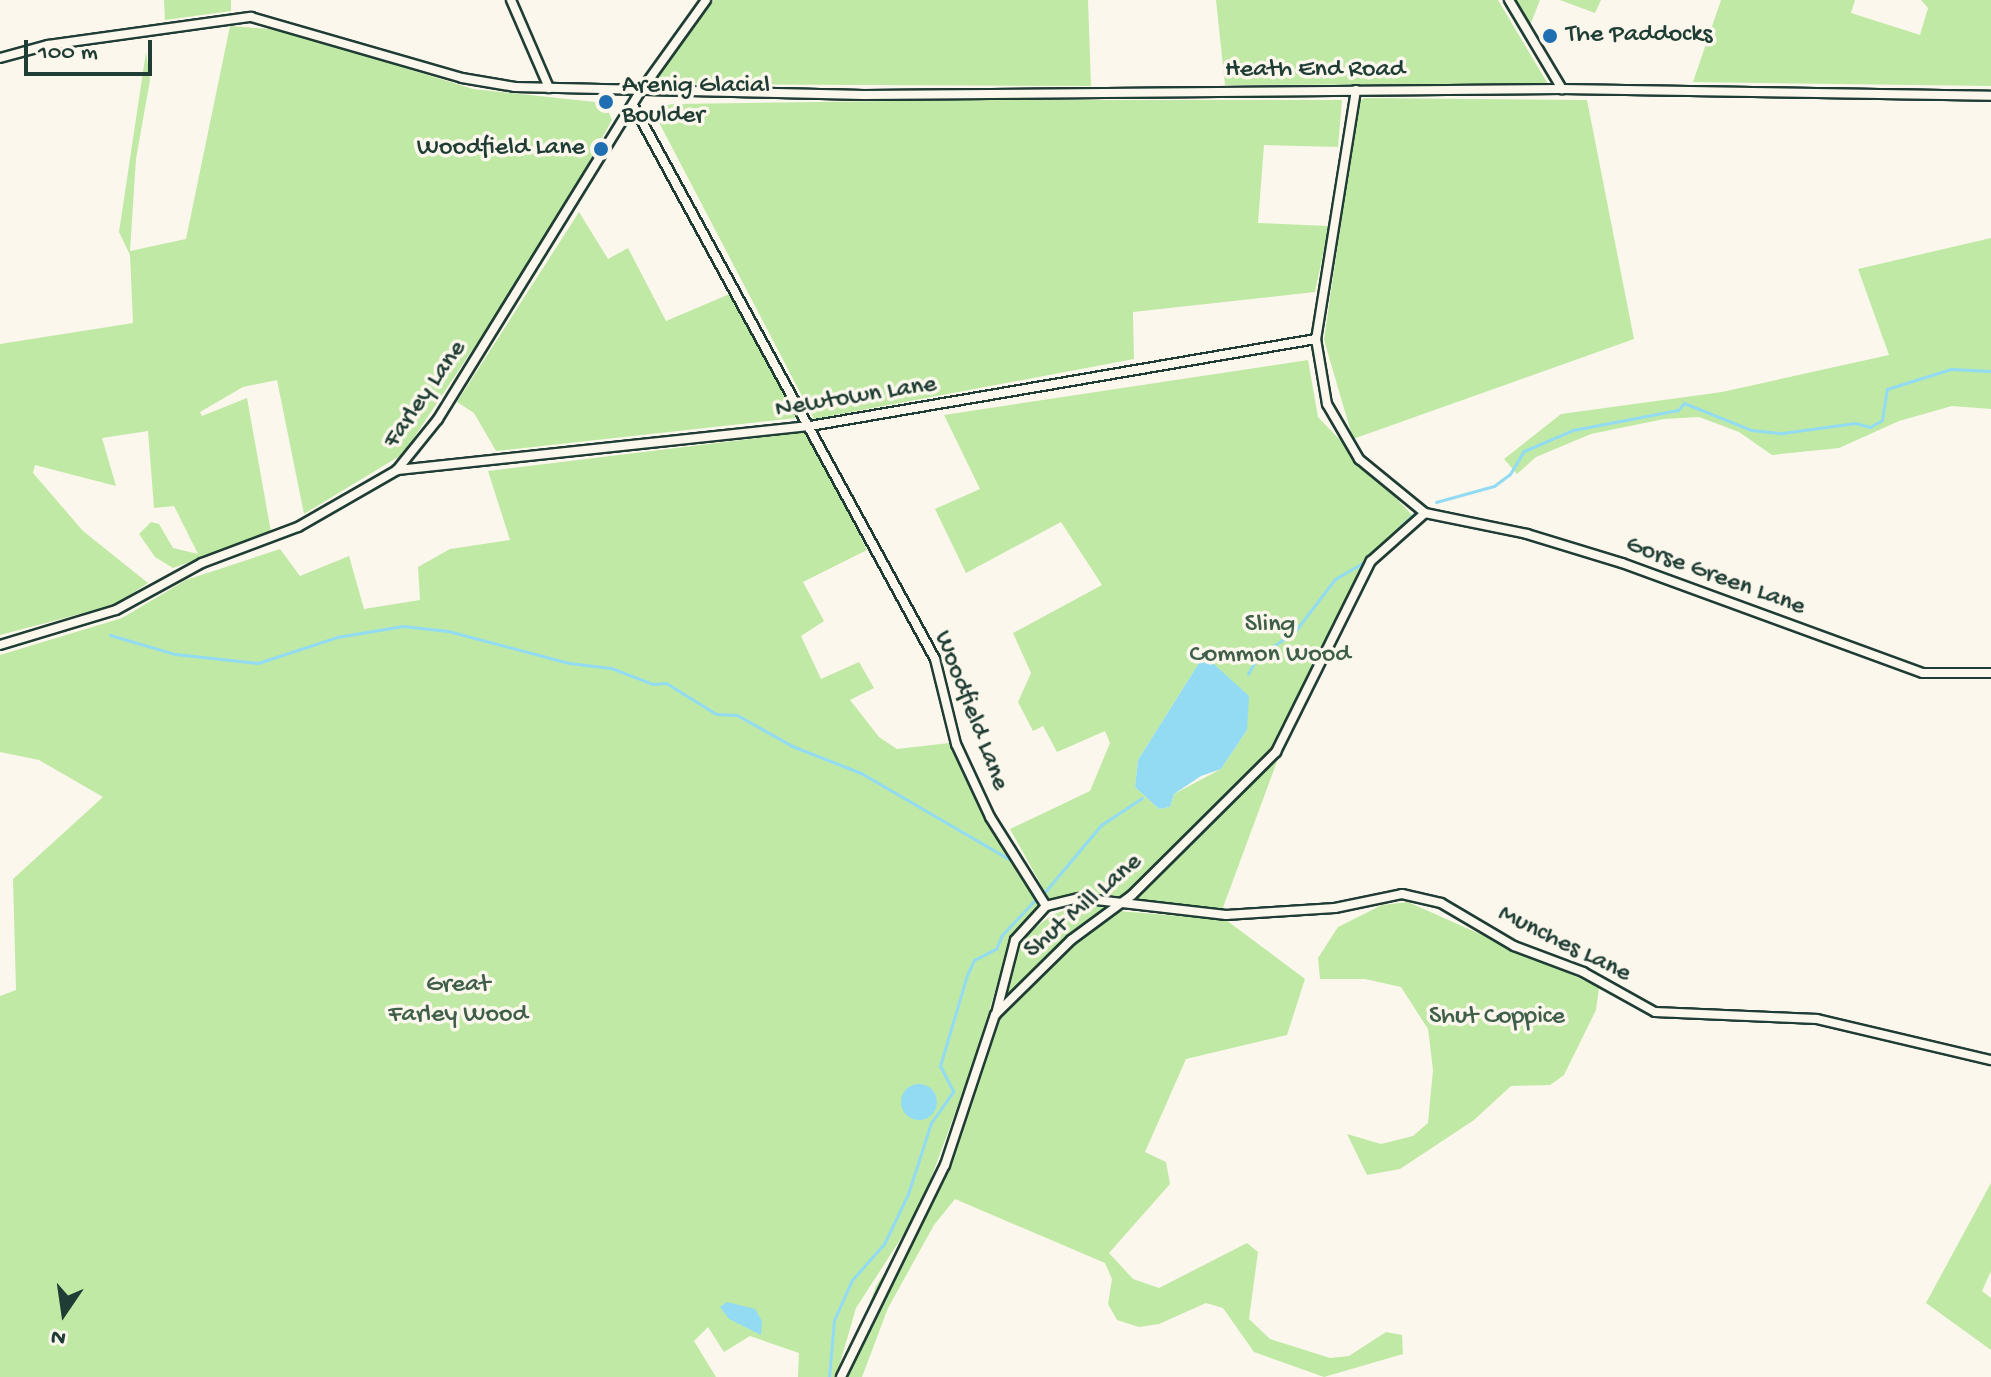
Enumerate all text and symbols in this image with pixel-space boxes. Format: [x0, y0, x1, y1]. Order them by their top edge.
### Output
place label: The Paddocks [1566, 20, 1712, 52]
scale bar [28, 24, 156, 74]
marker: The Paddocks [1541, 27, 1559, 45]
text: 100 m [38, 39, 98, 68]
street label: Heath End Road [1225, 55, 1405, 87]
place label: Arenig Glacial Boulder [622, 71, 770, 132]
marker: Arenig Glacial Boulder [597, 93, 615, 111]
place label: Woodfield Lane [417, 133, 585, 165]
marker: Woodfield Lane [592, 140, 610, 158]
street label: Farley Lane [377, 335, 475, 455]
street label: Newtown Lane [773, 370, 939, 426]
street label: Gorse Green Lane [1621, 530, 1809, 624]
park label: Sling Common Wood [1190, 610, 1350, 672]
street label: Woodfield Lane [925, 627, 1015, 795]
street label: Shut Mill Lane [1019, 847, 1149, 967]
street label: Munches Lane [1492, 899, 1636, 991]
park label: Great Farley Wood [388, 970, 528, 1032]
park label: Shut Coppice [1429, 1002, 1565, 1034]
north arrow [24, 1273, 104, 1353]
text: N [49, 1322, 69, 1351]

